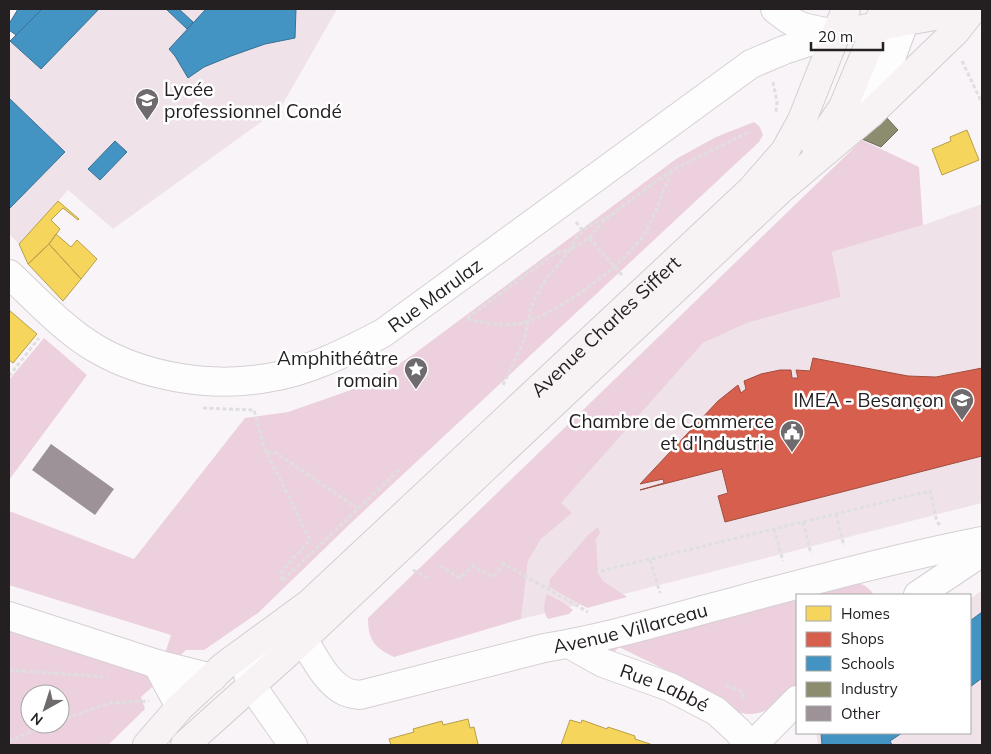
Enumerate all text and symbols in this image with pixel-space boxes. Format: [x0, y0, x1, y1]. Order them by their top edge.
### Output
scale bar [811, 20, 884, 52]
text: 20 m [818, 27, 853, 46]
place label: Lycée professionnel Condé [164, 77, 342, 123]
school or university icon: Lycée professionnel Condé [134, 87, 160, 121]
street label: Avenue Charles Siffert [526, 250, 686, 402]
street label: Rue Marulaz [383, 253, 487, 337]
place label: Amphithéâtre romain [277, 346, 398, 392]
place icon: Amphithéâtre romain [403, 356, 429, 390]
school or university icon: IMEA - Besançon [949, 387, 975, 421]
place label: IMEA - Besançon [793, 388, 944, 412]
place label: Chambre de Commerce et d'Industrie [568, 409, 774, 455]
public building icon: Chambre de Commerce et d'Industrie [779, 419, 805, 453]
legend [796, 594, 971, 734]
street label: Avenue Villarceau [551, 597, 710, 658]
text: Homes [841, 604, 890, 623]
text: Shops [841, 629, 884, 648]
text: Schools [841, 654, 895, 673]
street label: Rue Labbé [617, 658, 713, 717]
text: Industry [841, 679, 898, 698]
north arrow [20, 684, 70, 734]
text: Other [841, 704, 881, 723]
text: N [27, 709, 47, 729]

